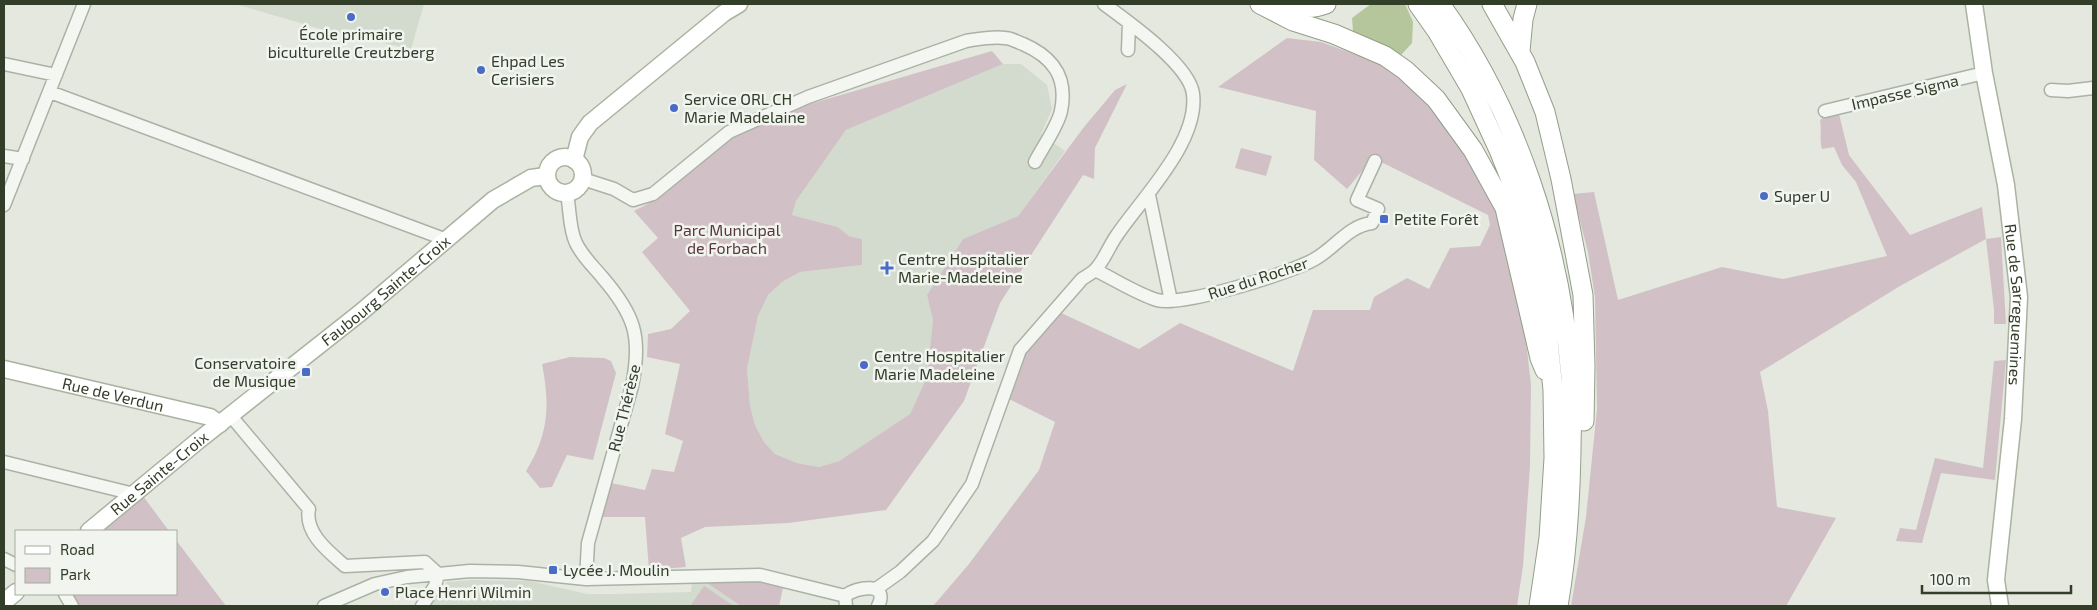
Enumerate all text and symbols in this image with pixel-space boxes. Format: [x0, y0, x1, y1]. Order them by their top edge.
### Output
marker: École primaire biculturelle Creutzberg [345, 11, 357, 23]
place label: École primaire biculturelle Creutzberg [268, 24, 434, 61]
place label: Ehpad Les Cerisiers [491, 51, 565, 88]
marker: Ehpad Les Cerisiers [475, 64, 487, 76]
street label: Impasse Sigma [1849, 70, 1960, 113]
place label: Service ORL CH Marie Madelaine [684, 89, 805, 126]
marker: Service ORL CH Marie Madelaine [668, 102, 680, 114]
place label: Super U [1774, 186, 1830, 205]
marker: Super U [1758, 190, 1770, 202]
place label: Petite Forêt [1394, 209, 1479, 228]
marker: Petite Forêt [1378, 213, 1390, 225]
park label: Parc Municipal de Forbach [674, 220, 781, 257]
street label: Rue de Sarreguemines [2002, 223, 2029, 386]
street label: Faubourg Sainte-Croix [317, 230, 454, 349]
place label: Centre Hospitalier Marie-Madeleine [898, 249, 1030, 286]
street label: Rue du Rocher [1205, 252, 1311, 303]
marker: Centre Hospitalier Marie-Madeleine [880, 261, 894, 275]
place label: Centre Hospitalier Marie Madeleine [874, 346, 1006, 383]
place label: Conservatoire de Musique [194, 353, 296, 390]
marker: Centre Hospitalier Marie Madeleine [858, 359, 870, 371]
street label: Rue Thérèse [603, 362, 644, 454]
marker: Conservatoire de Musique [300, 366, 312, 378]
street label: Rue de Verdun [61, 373, 166, 415]
street label: Rue Sainte-Croix [106, 426, 212, 518]
legend [15, 530, 178, 595]
text: Road [60, 540, 95, 558]
place label: Lycée J. Moulin [563, 560, 670, 579]
scale bar [1922, 562, 2071, 594]
marker: Lycée J. Moulin [547, 564, 559, 576]
text: Park [60, 565, 91, 583]
text: 100 m [1930, 570, 1971, 588]
place label: Place Henri Wilmin [395, 582, 531, 601]
marker: Place Henri Wilmin [379, 586, 391, 598]

